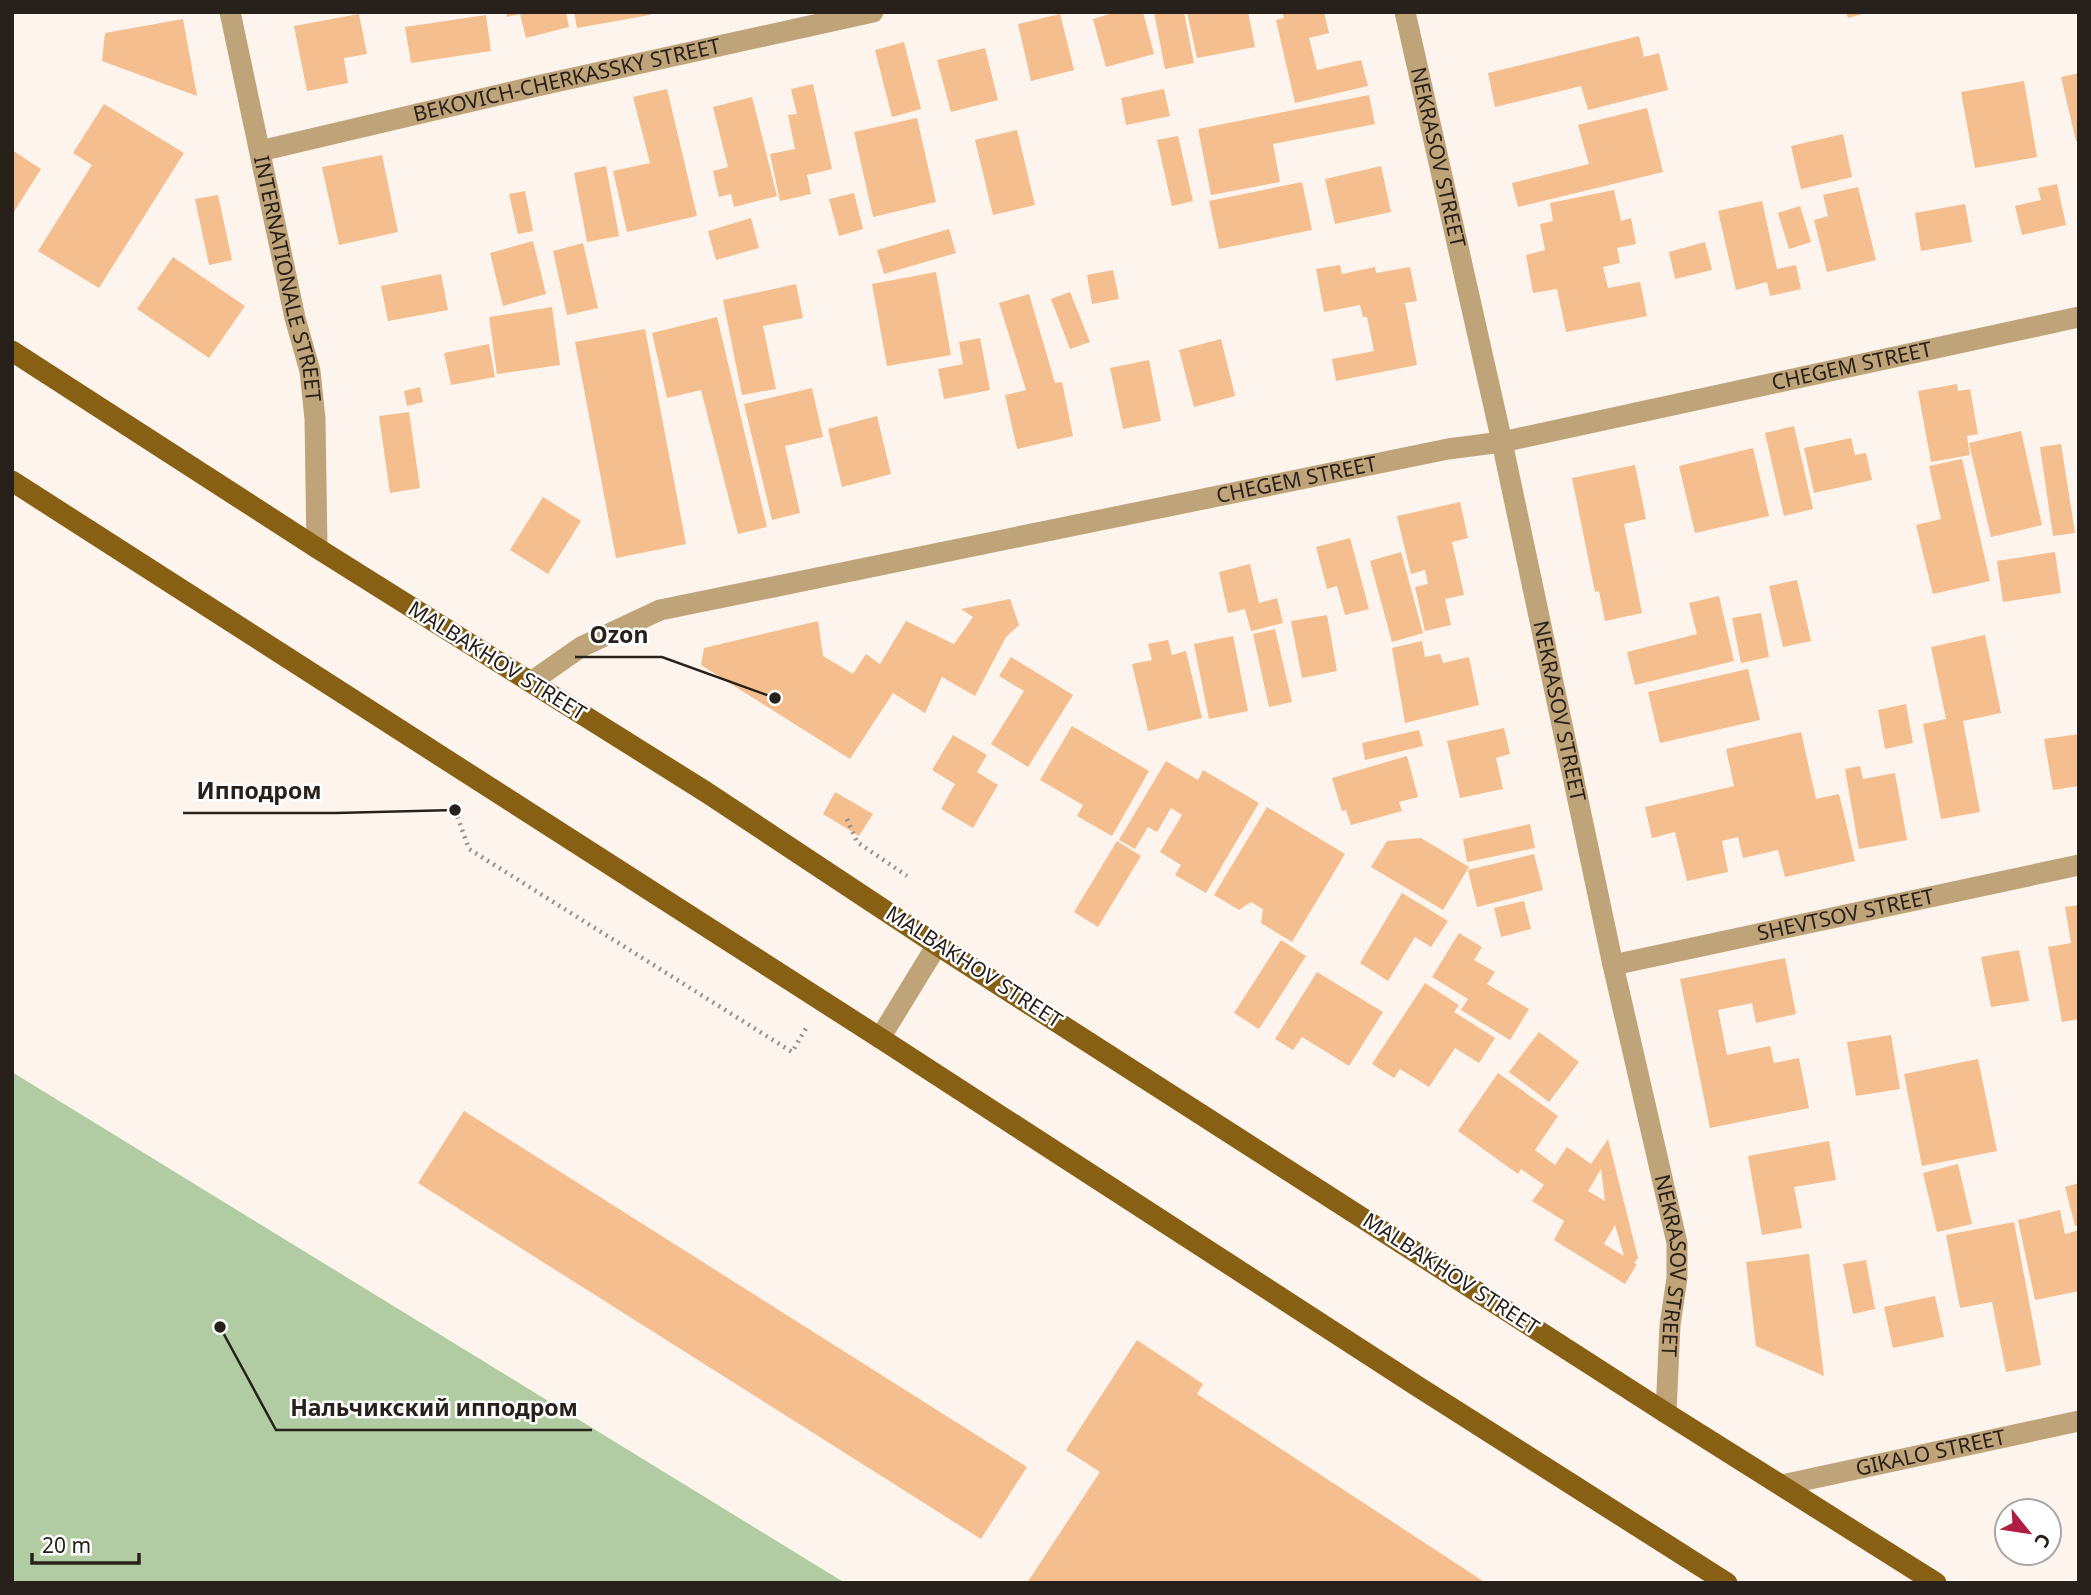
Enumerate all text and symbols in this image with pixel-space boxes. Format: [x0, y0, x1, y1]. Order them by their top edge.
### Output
street label: BEKOVICH-CHERKASSKY STREET [410, 31, 723, 128]
street label: NEKRASOV STREET [1405, 64, 1473, 250]
street label: INTERNATIONALE STREET [248, 153, 328, 403]
street label: CHEGEM STREET [1769, 334, 1935, 396]
street label: CHEGEM STREET [1214, 449, 1380, 509]
street label: MALBAKHOV STREET [403, 594, 592, 726]
callout: Ozon [575, 613, 662, 657]
text: Ozon [590, 618, 648, 650]
street label: NEKRASOV STREET [1527, 618, 1593, 804]
callout: Ипподром [183, 769, 336, 813]
text: Ипподром [197, 774, 321, 806]
street label: SHEVTSOV STREET [1754, 881, 1937, 947]
street label: MALBAKHOV STREET [881, 899, 1068, 1034]
street label: NEKRASOV STREET [1649, 1172, 1692, 1358]
street label: MALBAKHOV STREET [1358, 1206, 1545, 1341]
callout: Нальчикский ипподром [276, 1386, 592, 1430]
text: Нальчикский ипподром [290, 1391, 578, 1423]
street label: GIKALO STREET [1853, 1422, 2008, 1482]
north arrow [1993, 1497, 2063, 1567]
scale bar [32, 1522, 138, 1566]
text: С [2028, 1529, 2057, 1552]
text: 20 m [42, 1531, 91, 1559]

